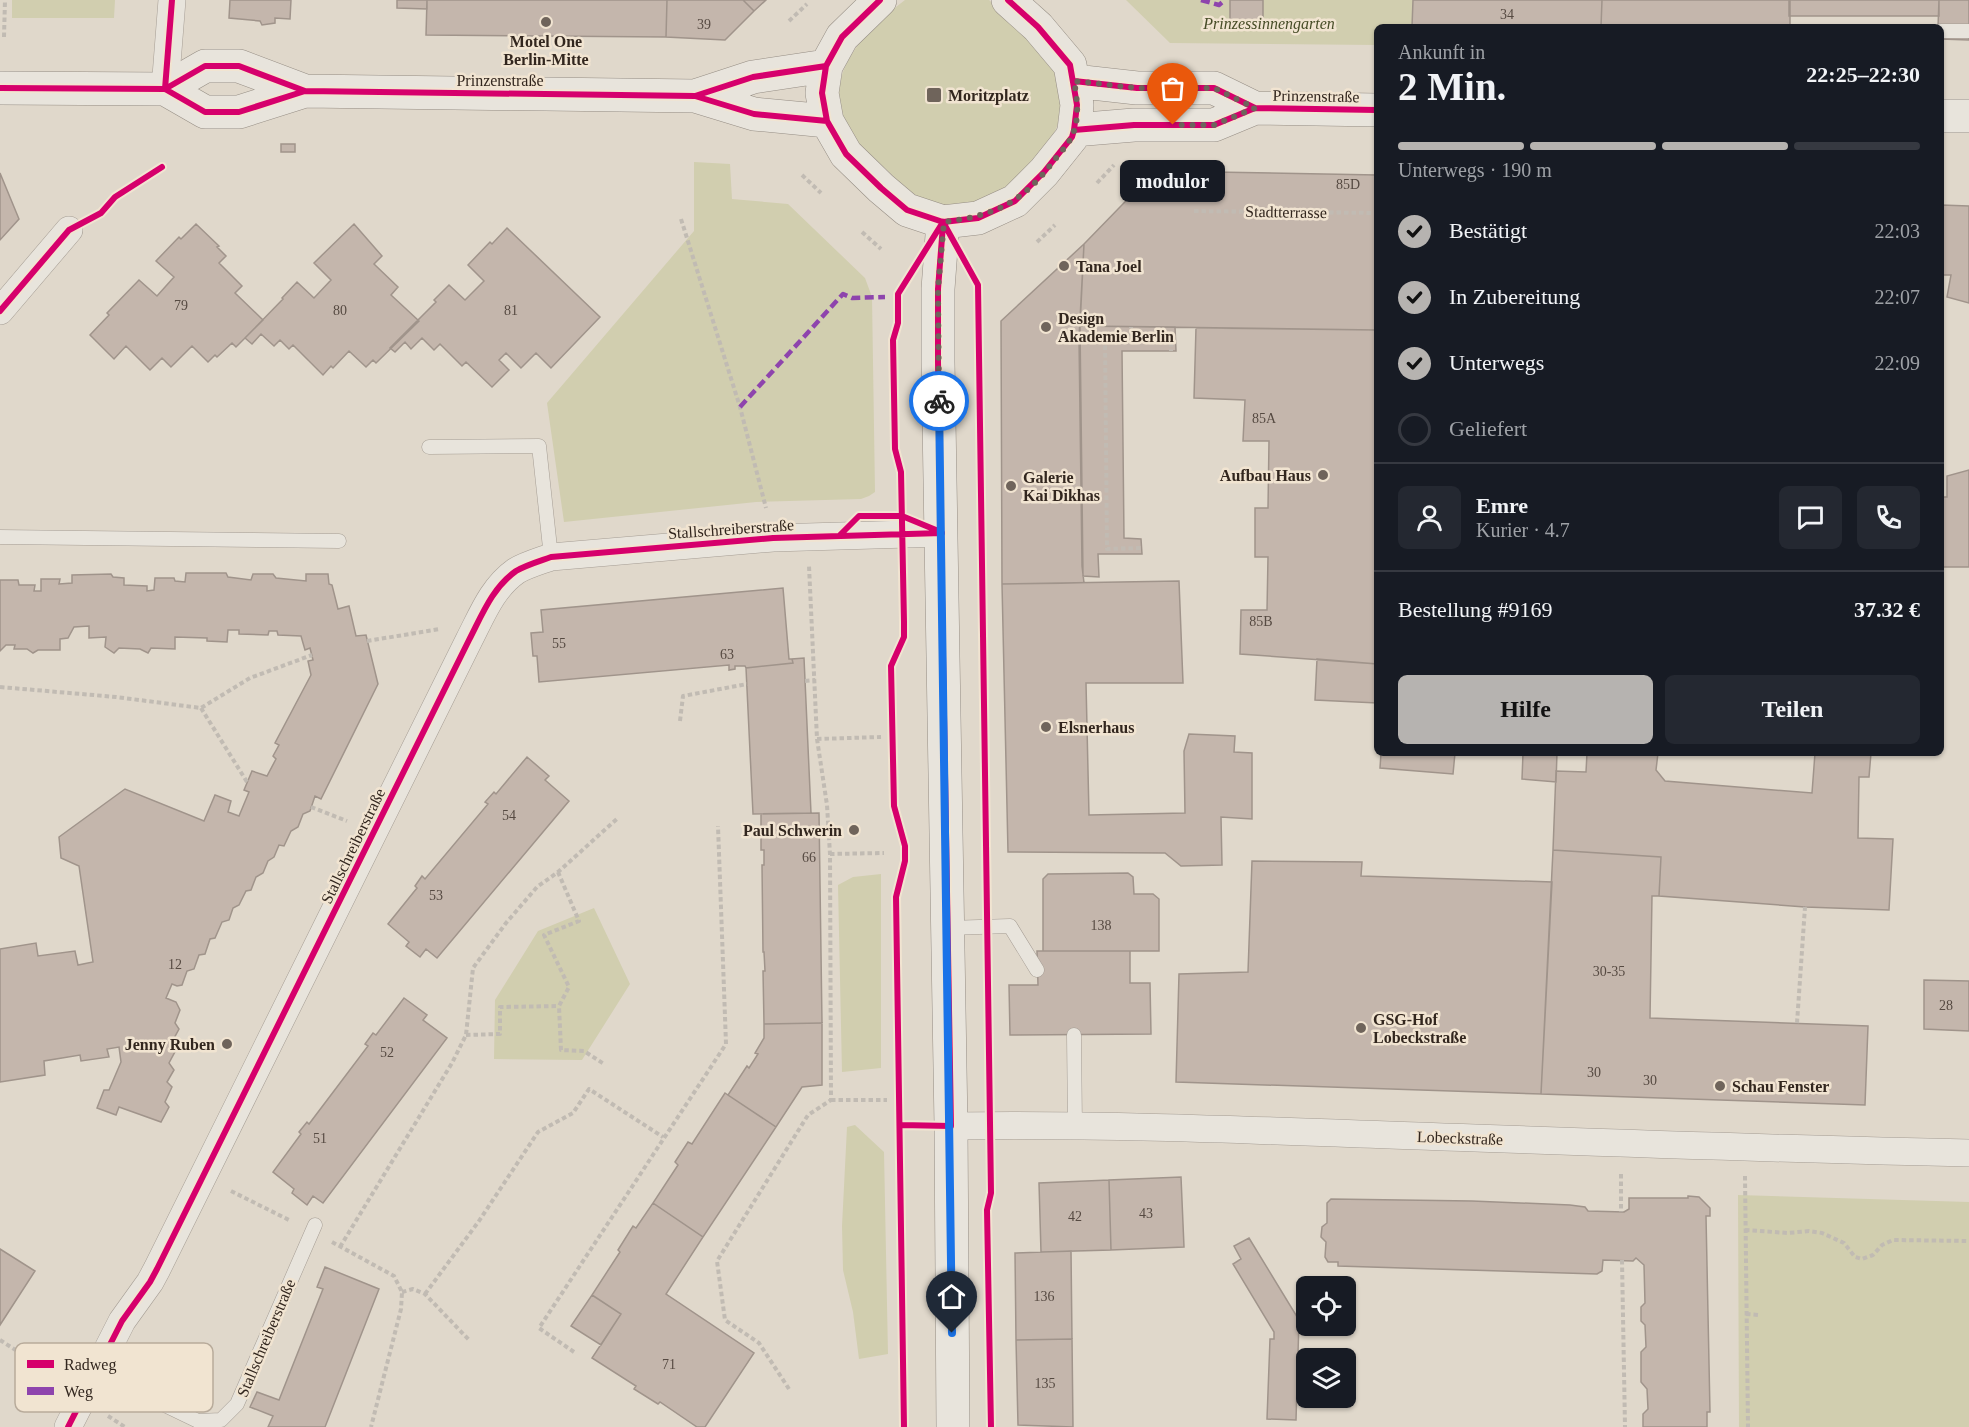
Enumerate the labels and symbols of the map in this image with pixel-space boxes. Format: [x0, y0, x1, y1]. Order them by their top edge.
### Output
house number: 34 [1500, 7, 1514, 22]
marker: Motel One Berlin-Mitte [539, 15, 553, 29]
park label: Prinzessinnengarten [1202, 15, 1335, 33]
house number: 39 [697, 17, 711, 32]
place label: Motel One Berlin-Mitte [503, 33, 589, 68]
pin [1147, 63, 1198, 125]
street label: Prinzenstraße [456, 72, 544, 89]
marker: Moritzplatz [925, 86, 943, 104]
place label: Moritzplatz [948, 87, 1029, 105]
street label: Prinzenstraße [1272, 87, 1360, 105]
callout: modulor [1120, 161, 1226, 203]
house number: 85D [1336, 177, 1360, 192]
street label: Stadtterrasse [1245, 203, 1327, 221]
place label: Tana Joel [1076, 258, 1142, 275]
marker: Tana Joel [1057, 259, 1071, 273]
house number: 79 [174, 298, 188, 313]
house number: 80 [333, 303, 347, 318]
house number: 81 [504, 303, 518, 318]
place label: Design Akademie Berlin [1058, 310, 1174, 345]
marker: Design Akademie Berlin [1039, 320, 1053, 334]
courier [909, 371, 969, 431]
house number: 85A [1252, 411, 1277, 426]
place label: Aufbau Haus [1220, 467, 1311, 484]
marker: Aufbau Haus [1316, 468, 1330, 482]
place label: Galerie Kai Dikhas [1023, 469, 1100, 504]
marker: Galerie Kai Dikhas [1004, 479, 1018, 493]
street label: Stallschreiberstraße [667, 516, 795, 542]
house number: 85B [1249, 614, 1273, 629]
house number: 55 [552, 636, 566, 651]
house number: 63 [720, 647, 734, 662]
place label: Elsnerhaus [1058, 719, 1134, 736]
marker: Elsnerhaus [1039, 720, 1053, 734]
street label: Stallschreiberstraße [318, 786, 388, 906]
house number: 54 [502, 808, 516, 823]
place label: Paul Schwerin [743, 822, 842, 839]
marker: Paul Schwerin [847, 823, 861, 837]
house number: 66 [802, 850, 816, 865]
house number: 53 [429, 888, 443, 903]
house number: 138 [1091, 918, 1112, 933]
house number: 12 [168, 957, 182, 972]
house number: 30-35 [1593, 964, 1625, 979]
house number: 28 [1939, 998, 1953, 1013]
place label: GSG-Hof Lobeckstraße [1373, 1011, 1466, 1046]
marker: GSG-Hof Lobeckstraße [1354, 1021, 1368, 1035]
place label: Jenny Ruben [125, 1036, 215, 1054]
marker: Jenny Ruben [220, 1037, 234, 1051]
house number: 52 [380, 1045, 394, 1060]
house number: 30 [1587, 1065, 1601, 1080]
house number: 30 [1643, 1073, 1657, 1088]
place label: Schau Fenster [1732, 1078, 1829, 1095]
marker: Schau Fenster [1713, 1079, 1727, 1093]
street label: Lobeckstraße [1417, 1128, 1503, 1148]
house number: 51 [313, 1131, 327, 1146]
house number: 43 [1139, 1206, 1153, 1221]
house number: 42 [1068, 1209, 1082, 1224]
pin [926, 1271, 977, 1333]
street label: Stallschreiberstraße [234, 1277, 298, 1399]
house number: 136 [1034, 1289, 1055, 1304]
legend [15, 1343, 213, 1412]
text: Radweg [64, 1356, 116, 1374]
house number: 71 [662, 1357, 676, 1372]
house number: 135 [1035, 1376, 1056, 1391]
text: Weg [64, 1383, 93, 1401]

